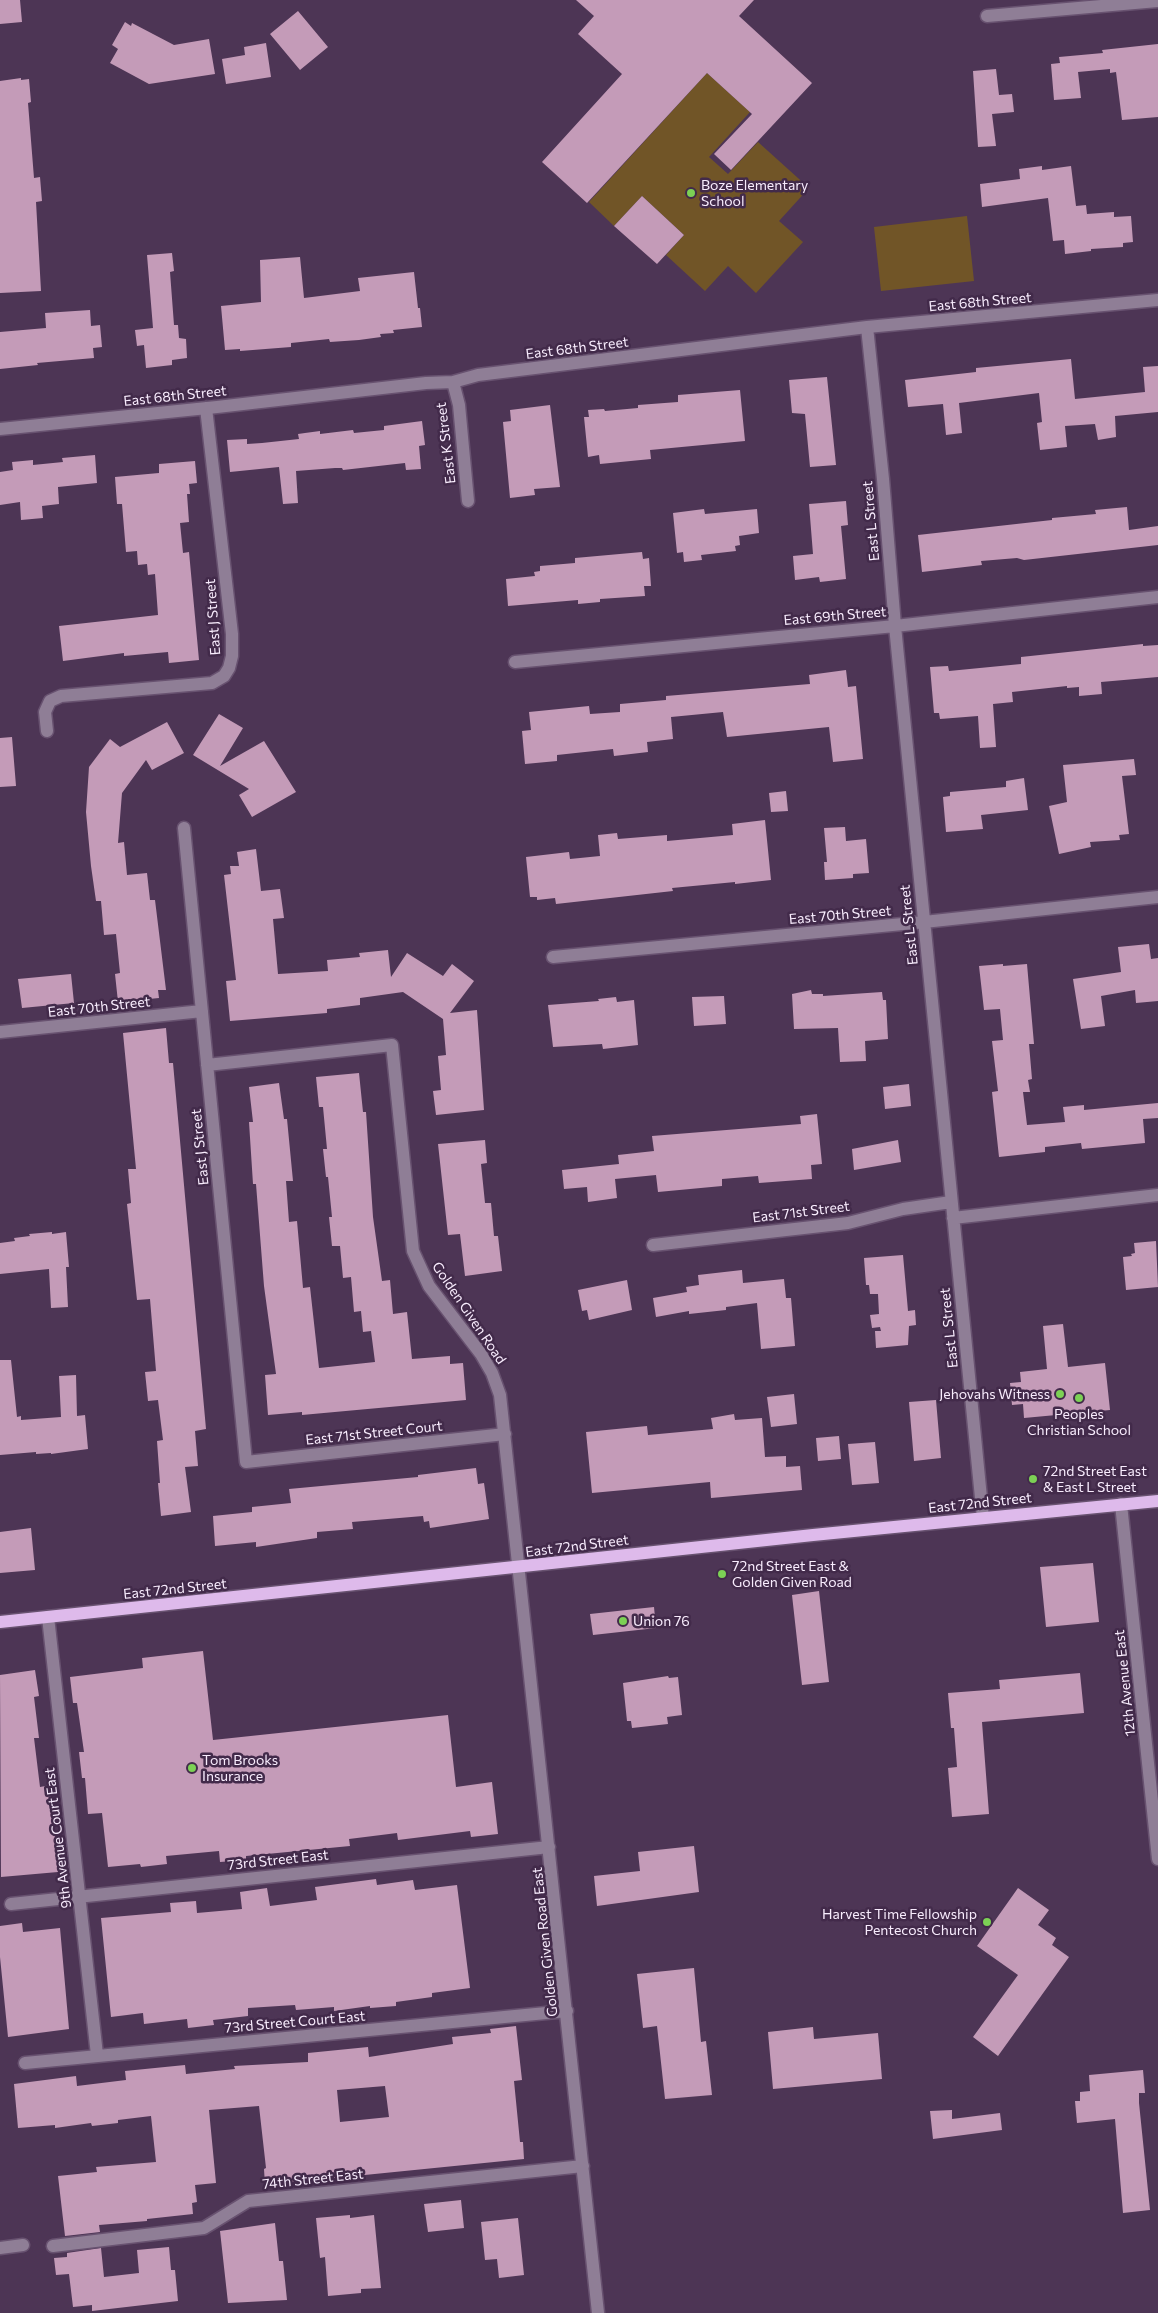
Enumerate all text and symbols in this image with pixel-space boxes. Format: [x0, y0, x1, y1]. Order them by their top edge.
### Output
place label: Boze Elementary School [701, 177, 808, 210]
marker: Boze Elementary School [685, 187, 697, 199]
street label: East 68th Street [928, 289, 1032, 315]
street label: East 68th Street [525, 333, 629, 363]
street label: East 68th Street [123, 382, 227, 410]
street label: East K Street [433, 401, 459, 485]
street label: East L Street [859, 480, 883, 562]
street label: East J Street [202, 578, 224, 656]
street label: East 69th Street [783, 603, 887, 629]
street label: East L Street [896, 884, 922, 966]
street label: East 70th Street [788, 902, 892, 928]
street label: East 70th Street [47, 993, 151, 1021]
street label: East J Street [188, 1108, 212, 1186]
street label: East 71st Street [751, 1198, 851, 1226]
street label: Golden Given Road [429, 1259, 509, 1367]
street label: East L Street [936, 1287, 962, 1369]
place label: Jehovahs Witness [939, 1386, 1050, 1402]
marker: Jehovahs Witness [1054, 1388, 1066, 1400]
marker: Peoples Christian School [1073, 1392, 1085, 1404]
place label: Peoples Christian School [1027, 1406, 1131, 1438]
street label: East 71st Street Court [305, 1417, 443, 1449]
place label: 72nd Street East & East L Street [1043, 1463, 1147, 1495]
marker: 72nd Street East & East L Street [1027, 1473, 1039, 1485]
street label: East 72nd Street [927, 1489, 1033, 1517]
street label: East 72nd Street [524, 1531, 630, 1561]
place label: 72nd Street East & Golden Given Road [732, 1558, 852, 1590]
marker: 72nd Street East & Golden Given Road [716, 1568, 728, 1580]
street label: East 72nd Street [122, 1575, 228, 1603]
place label: Union 76 [633, 1613, 690, 1629]
marker: Union 76 [617, 1615, 629, 1627]
street label: 12th Avenue East [1111, 1629, 1139, 1737]
place label: Tom Brooks Insurance [202, 1752, 278, 1784]
marker: Tom Brooks Insurance [186, 1762, 198, 1774]
street label: 9th Avenue Court East [41, 1767, 75, 1909]
street label: 73rd Street East [227, 1846, 329, 1874]
street label: Golden Given Road East [529, 1866, 561, 2018]
place label: Harvest Time Fellowship Pentecost Church [822, 1906, 977, 1938]
marker: Harvest Time Fellowship Pentecost Church [981, 1916, 993, 1928]
street label: 73rd Street Court East [224, 2007, 366, 2037]
street label: 74th Street East [262, 2165, 364, 2193]

